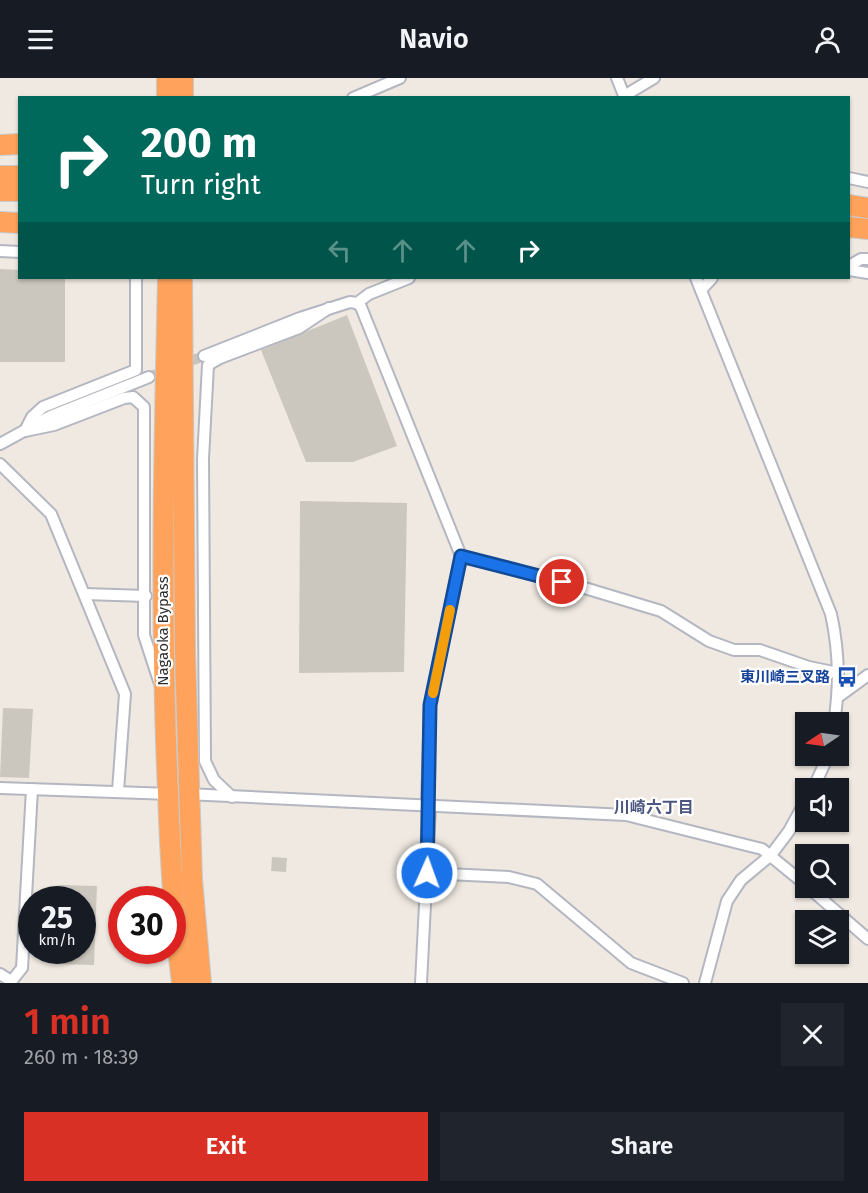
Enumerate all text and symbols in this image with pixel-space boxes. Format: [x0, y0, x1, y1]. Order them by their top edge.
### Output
icon: menu [24, 23, 57, 56]
text: Navio [399, 23, 469, 55]
icon: person [811, 23, 844, 56]
text: 200 m [141, 118, 257, 168]
icon: right [42, 120, 120, 198]
text: Turn right [141, 169, 261, 201]
icon: left [323, 234, 356, 267]
icon: ahead [386, 234, 419, 267]
icon: ahead [449, 234, 482, 267]
icon: right [512, 234, 545, 267]
pin [536, 556, 587, 607]
icon: arrive [545, 565, 578, 598]
street label: Nagaoka Bypass [154, 576, 172, 686]
bus stop icon: 東川崎三叉路 [835, 665, 859, 689]
place label: 東川崎三叉路 [740, 668, 830, 686]
north arrow [795, 712, 849, 766]
map controls [795, 712, 849, 964]
button: sound [795, 778, 849, 832]
district label: 川崎六丁目 [614, 798, 694, 817]
position arrow [395, 841, 459, 905]
button: search [795, 844, 849, 898]
speed limit sign: 30 [108, 886, 186, 964]
text: 25 [41, 900, 73, 936]
button: layers [795, 910, 849, 964]
text: km/h [38, 931, 76, 949]
text: 1 min [24, 1000, 111, 1044]
button: close [781, 1003, 844, 1066]
text: 260 m · 18:39 [24, 1045, 138, 1069]
button: Exit [24, 1112, 428, 1181]
button: Share [440, 1112, 844, 1181]

